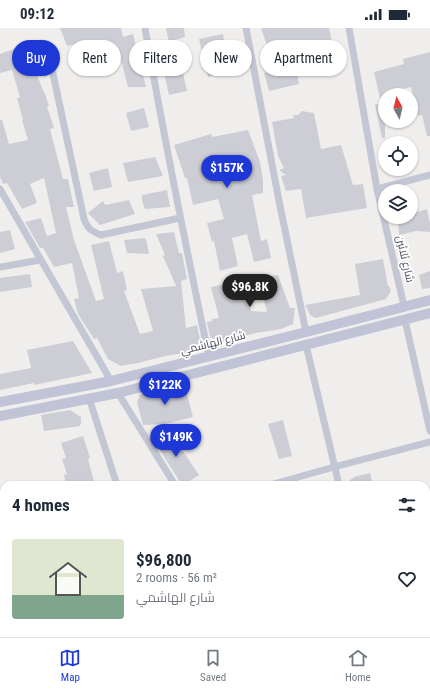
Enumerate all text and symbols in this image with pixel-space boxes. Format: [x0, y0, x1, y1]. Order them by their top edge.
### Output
text: 09:12 [20, 5, 54, 23]
chip: Buy [12, 40, 60, 76]
chip: Rent [68, 40, 121, 76]
chip: Filters [129, 40, 192, 76]
chip: New [200, 40, 252, 76]
chip: Apartment [260, 40, 347, 76]
north arrow [378, 88, 418, 128]
map controls [378, 88, 418, 224]
button: locate [378, 136, 418, 176]
pin: $157K [199, 155, 255, 189]
text: $157K [210, 160, 244, 175]
button: layers [378, 184, 418, 224]
street label: شارع ثلاثين [392, 234, 417, 284]
pin: $96.8K [217, 274, 283, 308]
text: $96.8K [231, 279, 269, 294]
street label: شارع الهاشمي [179, 329, 247, 359]
pin: $122K [137, 372, 193, 406]
text: $122K [148, 377, 182, 392]
pin: $149K [148, 424, 204, 458]
text: $149K [159, 429, 193, 444]
icon: filters [396, 494, 418, 516]
text: 4 homes [12, 495, 70, 515]
text: $96,800 [136, 550, 192, 570]
icon: home [44, 555, 92, 603]
icon: heart [396, 568, 418, 590]
text: 2 rooms · 56 m² [136, 570, 217, 585]
text: شارع الهاشمي [136, 590, 215, 605]
tab: Map [59, 647, 81, 684]
tab: Saved [200, 647, 226, 684]
tab: Home [345, 647, 371, 684]

